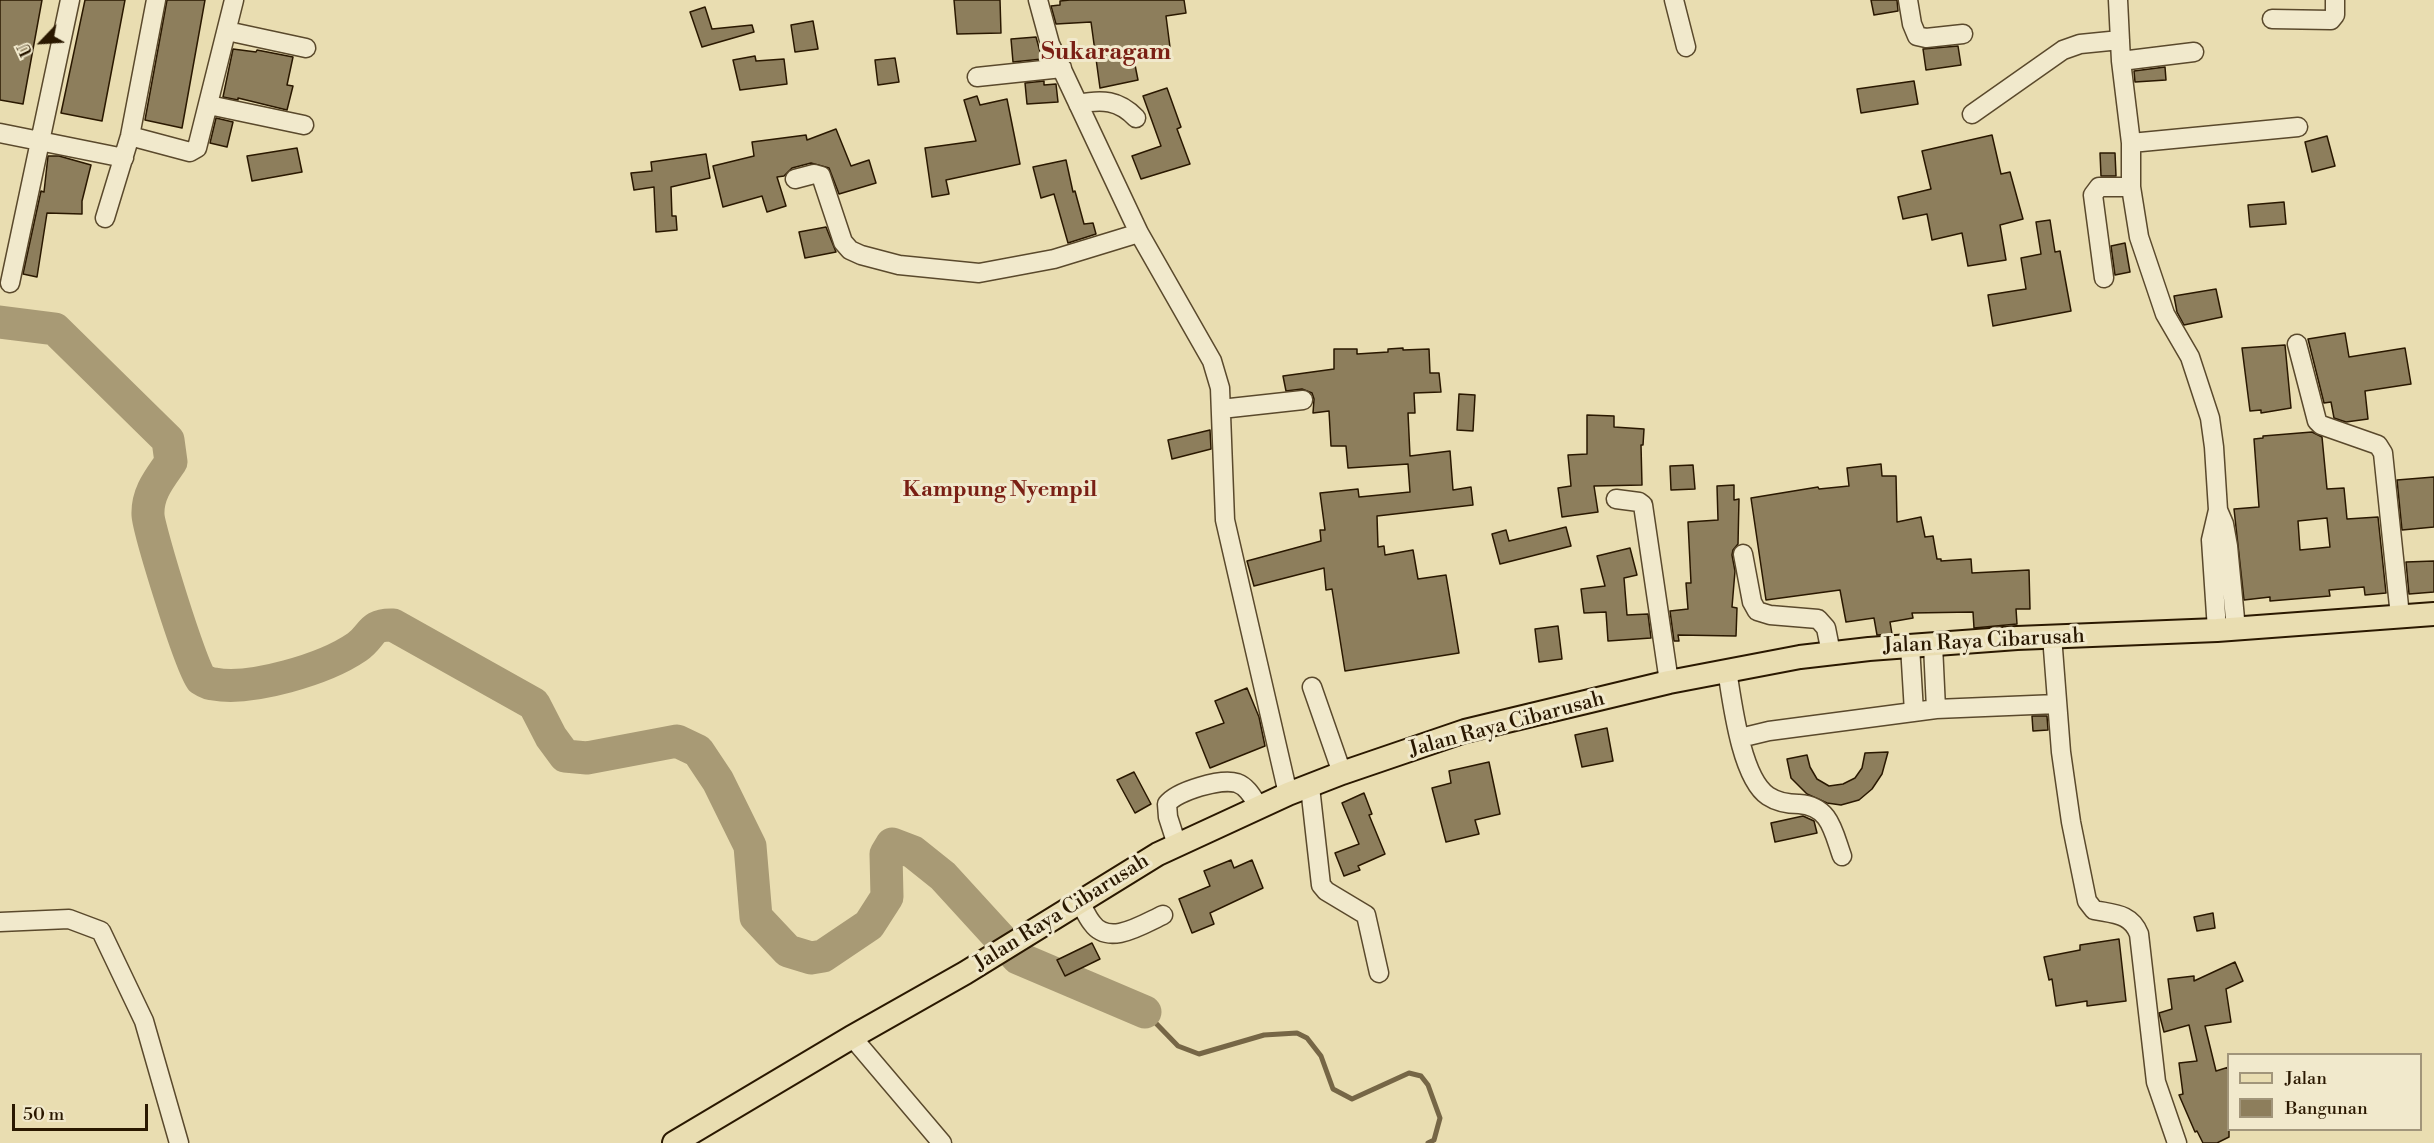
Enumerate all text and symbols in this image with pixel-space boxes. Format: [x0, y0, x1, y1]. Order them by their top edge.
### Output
north arrow [12, 12, 72, 72]
district label: Sukaragam [1041, 39, 1171, 67]
text: U [14, 40, 37, 59]
district label: Kampung Nyempil [903, 478, 1097, 504]
street label: Jalan Raya Cibarusah [1883, 624, 2085, 660]
street label: Jalan Raya Cibarusah [1406, 687, 1608, 763]
street label: Jalan Raya Cibarusah [970, 849, 1154, 977]
legend [2227, 1053, 2422, 1131]
text: Jalan [2285, 1067, 2327, 1090]
scale bar [15, 1092, 152, 1130]
text: Bangunan [2285, 1097, 2368, 1120]
text: 50 m [23, 1103, 64, 1126]

